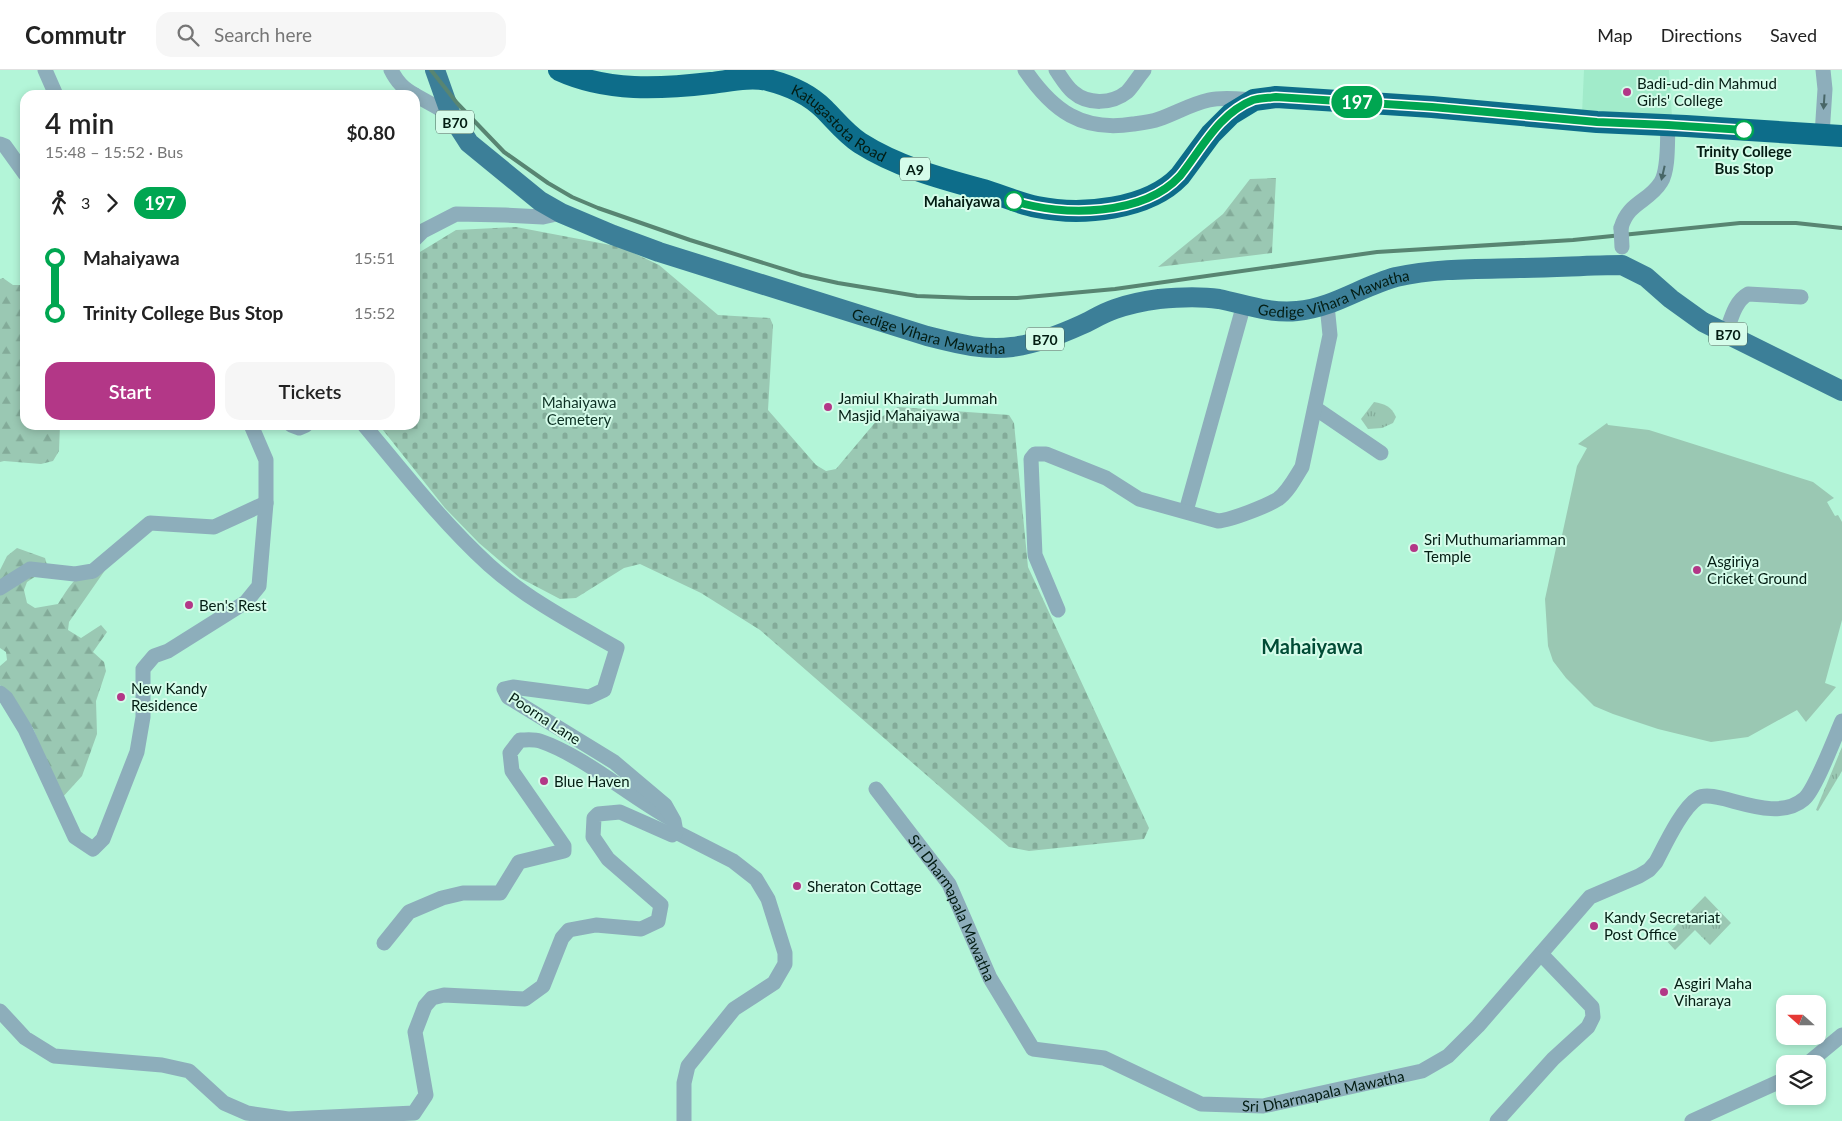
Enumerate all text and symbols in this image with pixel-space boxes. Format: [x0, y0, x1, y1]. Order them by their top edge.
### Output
search box [156, 12, 506, 57]
text: Commutr [25, 20, 126, 49]
icon: search [174, 21, 202, 49]
text: Search here [214, 23, 312, 46]
text: Map [1597, 24, 1633, 46]
text: Directions [1661, 24, 1742, 46]
text: Saved [1770, 24, 1817, 46]
place label: Badi-ud-din Mahmud Girls' College [1637, 74, 1777, 109]
street label: Katugastota Road [789, 80, 889, 165]
line badge: 197 [1328, 86, 1386, 118]
marker: Badi-ud-din Mahmud Girls' College [1621, 86, 1633, 98]
text: 197 [1341, 91, 1373, 113]
one-way arrow [1820, 95, 1828, 111]
text: 4 min [45, 106, 114, 140]
road number: B70 [436, 111, 474, 134]
marker: Trinity College Bus Stop [1734, 120, 1754, 140]
text: $0.80 [346, 121, 395, 144]
text: 15:48 – 15:52 · Bus [45, 142, 183, 161]
place label: Trinity College Bus Stop [1696, 142, 1792, 177]
road number: A9 [900, 158, 930, 180]
one-way arrow [1659, 165, 1667, 180]
icon: walk [45, 189, 73, 217]
icon: forward [98, 189, 126, 217]
marker: Mahaiyawa [1004, 191, 1024, 211]
text: 197 [144, 192, 176, 214]
place label: Mahaiyawa [924, 192, 1000, 210]
text: 3 [81, 193, 90, 212]
text: Mahaiyawa [83, 246, 180, 269]
text: 15:51 [354, 248, 395, 267]
street label: Gedige Vihara Mawatha [1256, 266, 1411, 321]
text: Trinity College Bus Stop [83, 301, 283, 324]
text: 15:52 [354, 303, 395, 322]
street label: Gedige Vihara Mawatha [850, 304, 1006, 357]
road number: B70 [1709, 322, 1747, 346]
road number: B70 [1026, 328, 1064, 350]
button: Start [45, 362, 215, 420]
button: Tickets [225, 362, 395, 420]
place label: Jamiul Khairath Jummah Masjid Mahaiyawa [838, 389, 997, 424]
park label: Mahaiyawa Cemetery [542, 393, 616, 428]
marker: Jamiul Khairath Jummah Masjid Mahaiyawa [822, 401, 834, 413]
place label: Sri Muthumariamman Temple [1424, 530, 1566, 565]
marker: Sri Muthumariamman Temple [1408, 542, 1420, 554]
place label: Asgiriya Cricket Ground [1707, 552, 1807, 587]
marker: Asgiriya Cricket Ground [1691, 564, 1703, 576]
place label: Ben's Rest [199, 596, 267, 614]
marker: Ben's Rest [183, 599, 195, 611]
district label: Mahaiyawa [1261, 634, 1363, 658]
place label: New Kandy Residence [131, 679, 207, 714]
street label: Poorna Lane [506, 688, 584, 748]
marker: New Kandy Residence [115, 691, 127, 703]
place label: Blue Haven [554, 772, 630, 790]
marker: Blue Haven [538, 775, 550, 787]
street label: Sri Dharmapala Mawatha [905, 831, 999, 984]
place label: Sheraton Cottage [807, 877, 922, 895]
marker: Sheraton Cottage [791, 880, 803, 892]
place label: Kandy Secretariat Post Office [1604, 908, 1721, 943]
marker: Kandy Secretariat Post Office [1588, 920, 1600, 932]
place label: Asgiri Maha Viharaya [1674, 974, 1752, 1009]
marker: Asgiri Maha Viharaya [1658, 986, 1670, 998]
north arrow [1776, 995, 1826, 1045]
map controls [1776, 995, 1826, 1105]
button: layers [1776, 1055, 1826, 1105]
street label: Sri Dharmapala Mawatha [1242, 1066, 1406, 1115]

